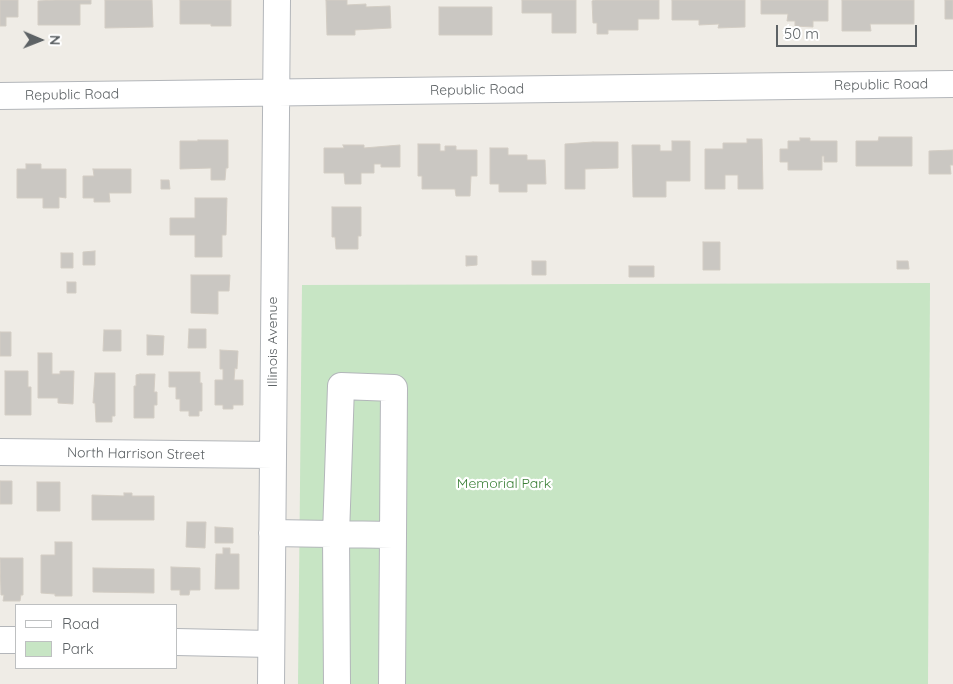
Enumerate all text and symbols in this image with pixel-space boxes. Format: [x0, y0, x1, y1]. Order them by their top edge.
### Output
north arrow [15, 15, 65, 65]
scale bar [778, 15, 919, 47]
text: 50 m [784, 24, 819, 43]
text: N [46, 35, 64, 46]
street label: Republic Road [834, 76, 928, 94]
street label: Republic Road [430, 81, 524, 99]
street label: Republic Road [25, 86, 119, 104]
street label: Illinois Avenue [265, 297, 281, 387]
street label: North Harrison Street [67, 444, 205, 464]
park label: Memorial Park [457, 476, 551, 492]
legend [15, 604, 178, 669]
text: Road [62, 614, 99, 633]
text: Park [62, 639, 94, 658]

